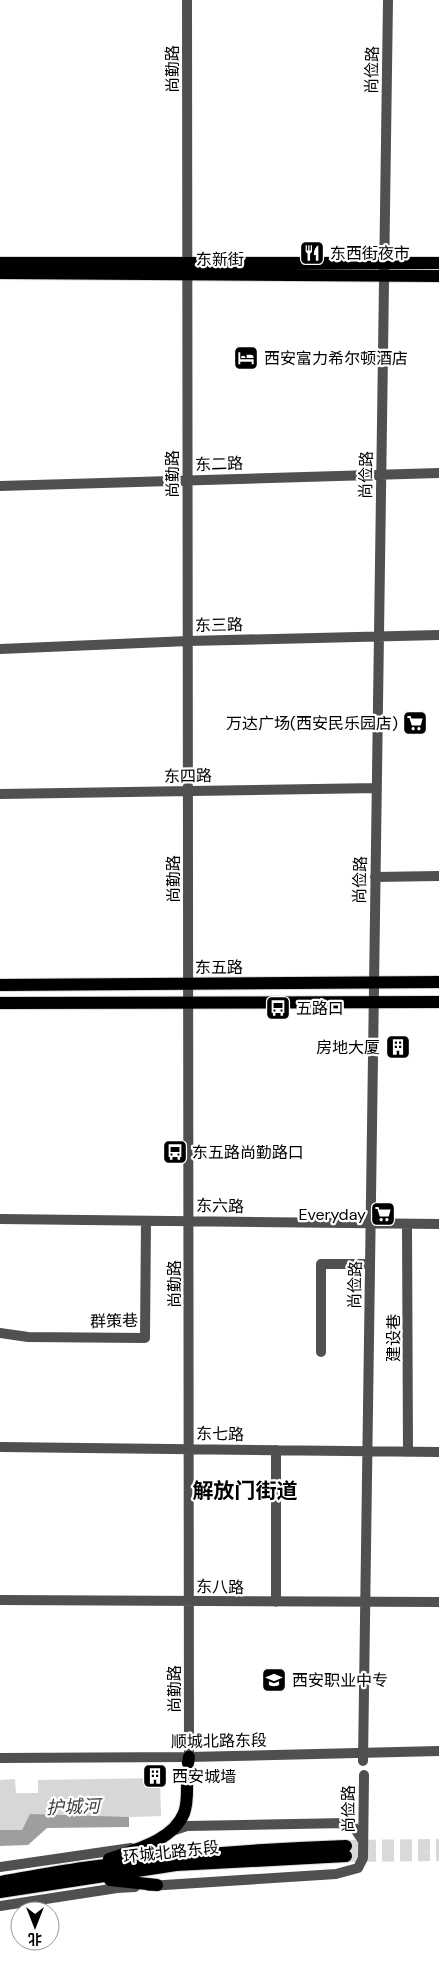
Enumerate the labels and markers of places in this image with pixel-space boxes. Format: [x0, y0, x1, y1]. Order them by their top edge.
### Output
restaurant icon: 东西街夜市 [299, 240, 325, 266]
place label: 东西街夜市 [330, 243, 410, 264]
hotel icon: 西安富力希尔顿酒店 [233, 345, 259, 371]
place label: 西安富力希尔顿酒店 [264, 348, 408, 369]
supermarket icon: 万达广场(西安民乐园店) [402, 710, 428, 736]
place label: 万达广场(西安民乐园店) [226, 713, 398, 734]
bus stop icon: 五路口 [265, 995, 291, 1021]
place label: 五路口 [296, 998, 344, 1019]
building icon: 房地大厦 [385, 1034, 411, 1060]
place label: 房地大厦 [316, 1037, 380, 1058]
bus stop icon: 东五路尚勤路口 [162, 1139, 188, 1165]
place label: 东五路尚勤路口 [192, 1142, 304, 1163]
supermarket icon: Everyday [370, 1201, 396, 1227]
place label: Everyday [298, 1204, 366, 1225]
school or university icon: 西安职业中专 [261, 1667, 287, 1693]
place label: 西安职业中专 [292, 1670, 388, 1691]
building icon: 西安城墙 [142, 1763, 168, 1789]
place label: 西安城墙 [172, 1766, 236, 1787]

